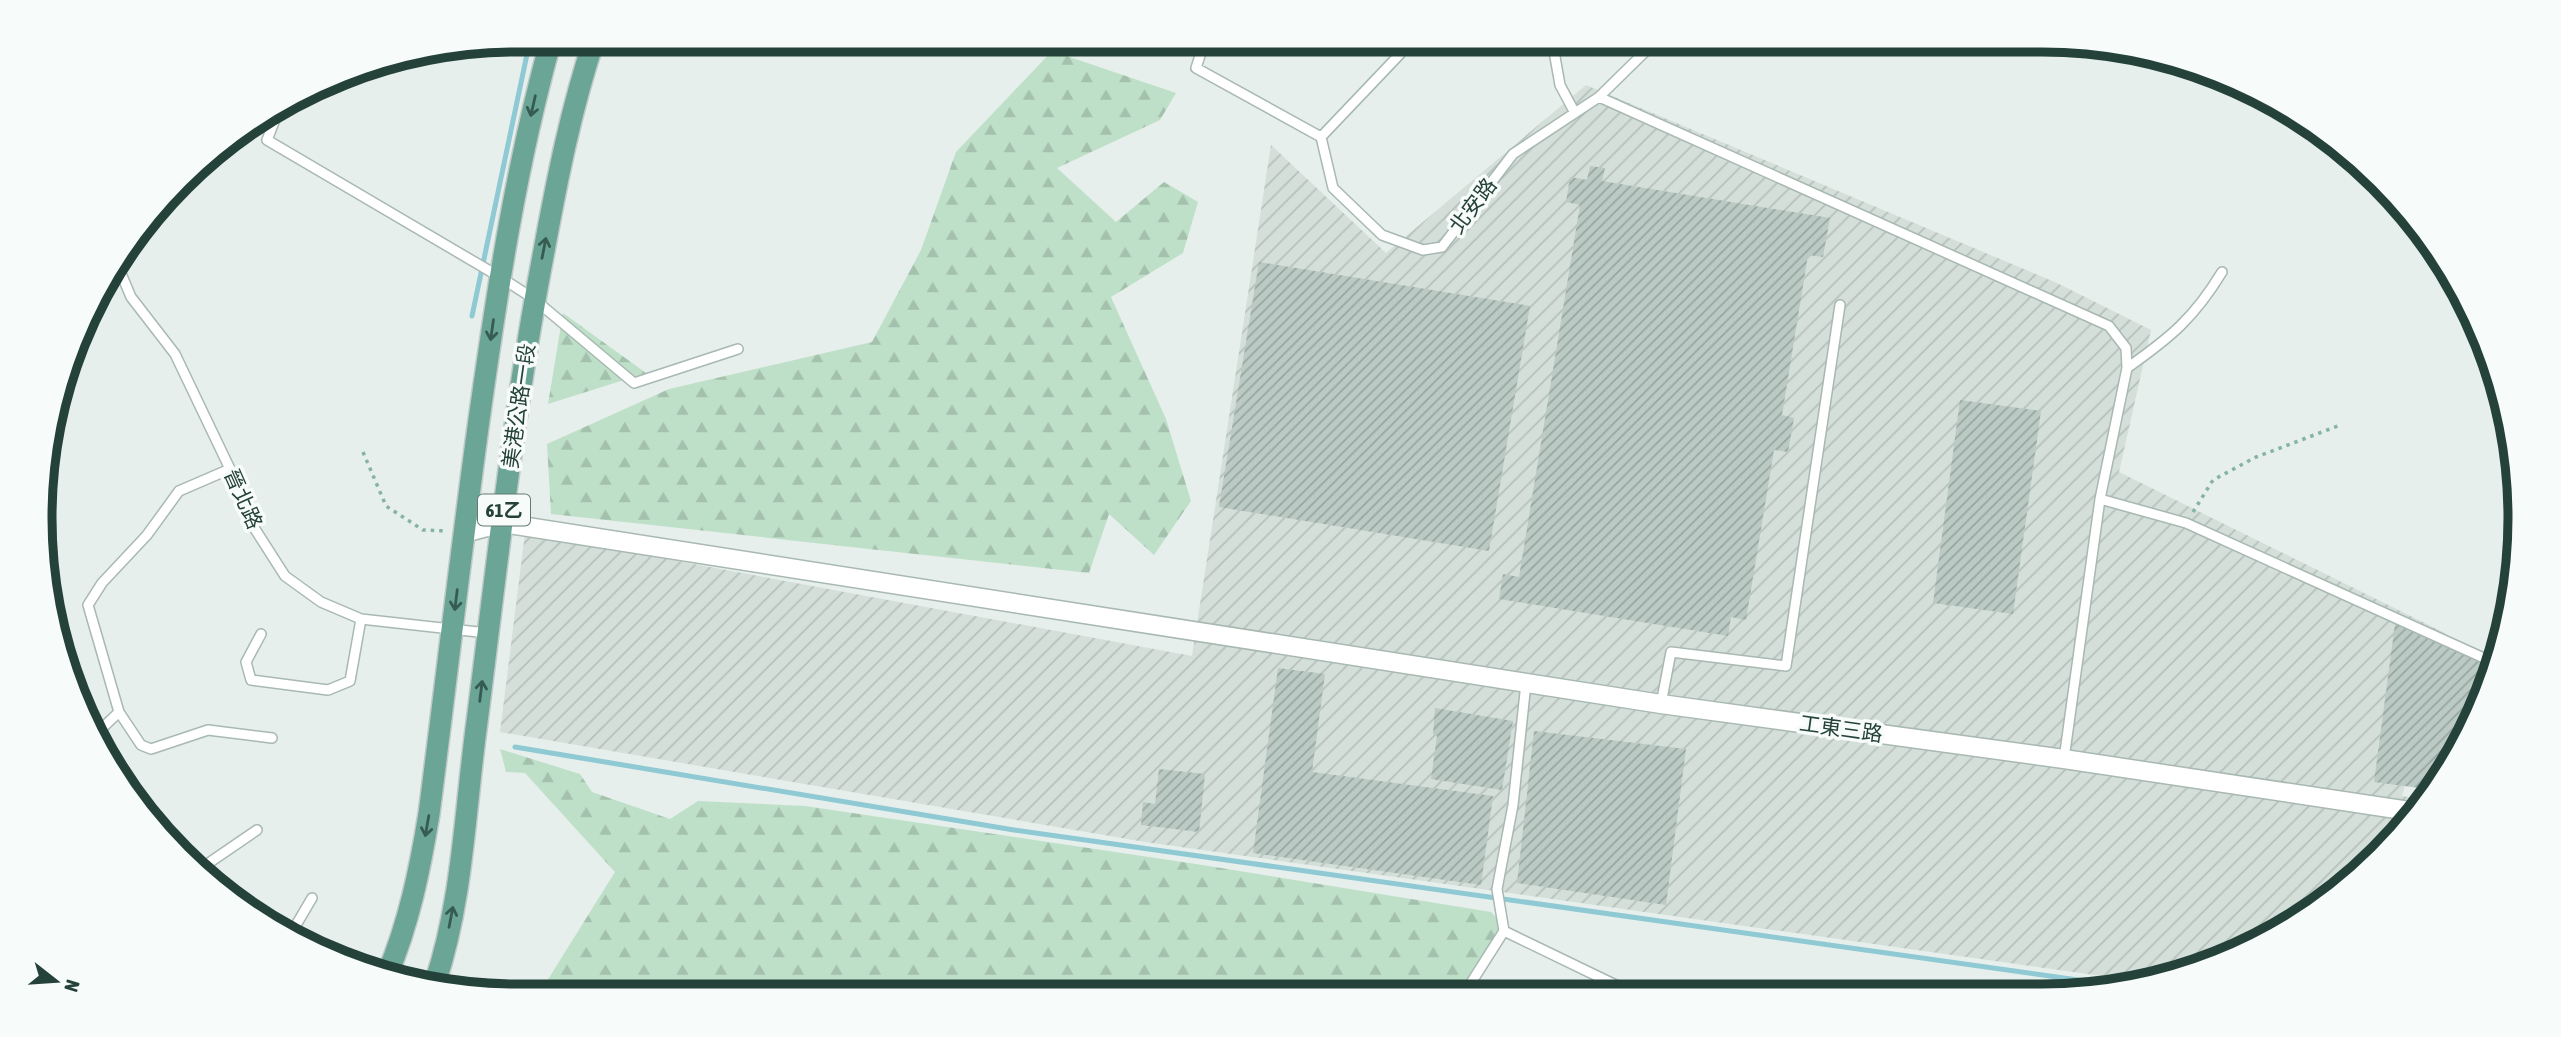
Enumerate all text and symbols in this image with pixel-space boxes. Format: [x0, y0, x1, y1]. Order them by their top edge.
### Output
one-way arrow [526, 94, 539, 117]
street label: 北安路 [1444, 173, 1501, 238]
one-way arrow [538, 237, 552, 260]
one-way arrow [485, 318, 498, 341]
street label: 美港公路一段 [497, 342, 539, 470]
street label: 晉北路 [220, 465, 268, 532]
road number: 61乙 [478, 495, 530, 526]
one-way arrow [449, 589, 462, 611]
one-way arrow [474, 680, 487, 703]
street label: 工東三路 [1798, 710, 1884, 746]
one-way arrow [420, 814, 433, 837]
one-way arrow [445, 906, 458, 929]
north arrow [21, 946, 91, 1016]
text: N [60, 977, 84, 995]

